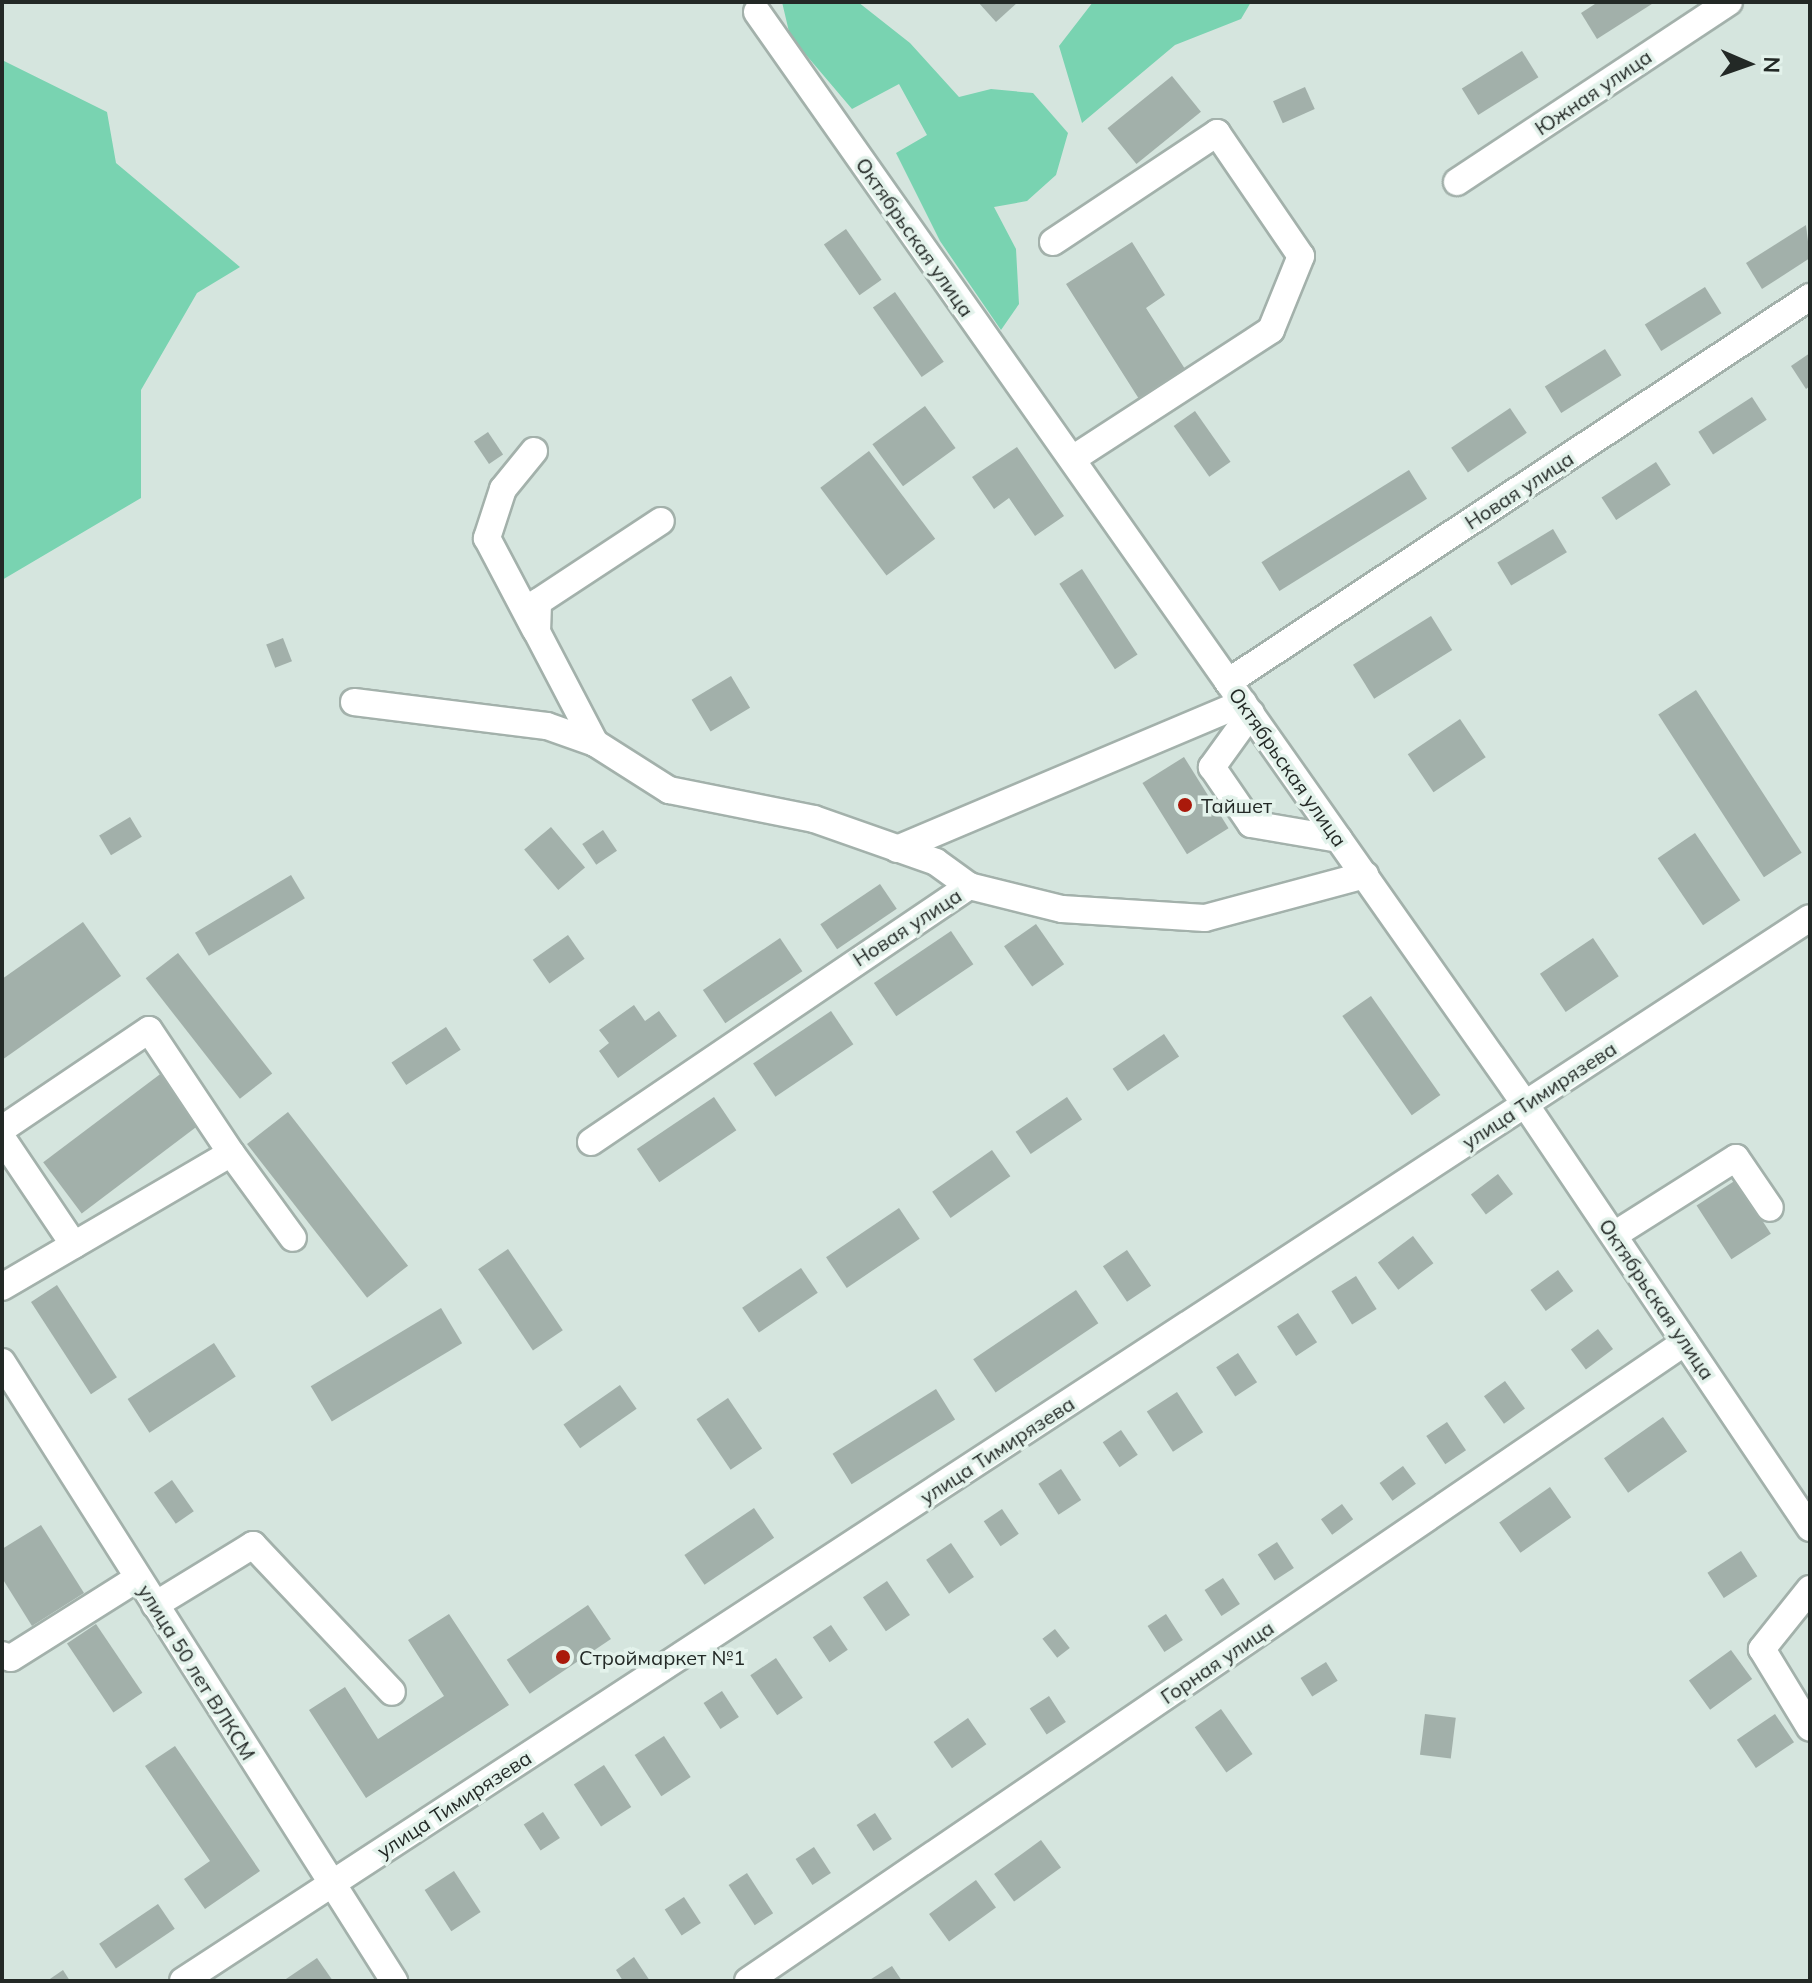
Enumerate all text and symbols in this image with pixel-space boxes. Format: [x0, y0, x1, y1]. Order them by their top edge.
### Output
north arrow [1708, 24, 1788, 104]
street label: Южная улица [1530, 44, 1656, 140]
text: N [1758, 56, 1786, 74]
street label: Октябрьская улица [851, 153, 979, 321]
street label: Новая улица [1460, 446, 1578, 534]
street label: Октябрьская улица [1224, 683, 1352, 851]
place label: Тайшет [1201, 793, 1272, 817]
marker: Тайшет [1176, 796, 1194, 814]
street label: Новая улица [848, 883, 966, 971]
street label: улица Тимирязева [1457, 1036, 1621, 1154]
street label: Октябрьская улица [1594, 1214, 1720, 1384]
street label: улица Тимирязева [915, 1391, 1079, 1509]
street label: улица 50 лет ВЛКСМ [133, 1580, 261, 1764]
street label: Горная улица [1156, 1615, 1278, 1709]
place label: Строймаркет №1 [579, 1645, 745, 1669]
marker: Строймаркет №1 [554, 1648, 572, 1666]
street label: улица Тимирязева [372, 1745, 536, 1863]

